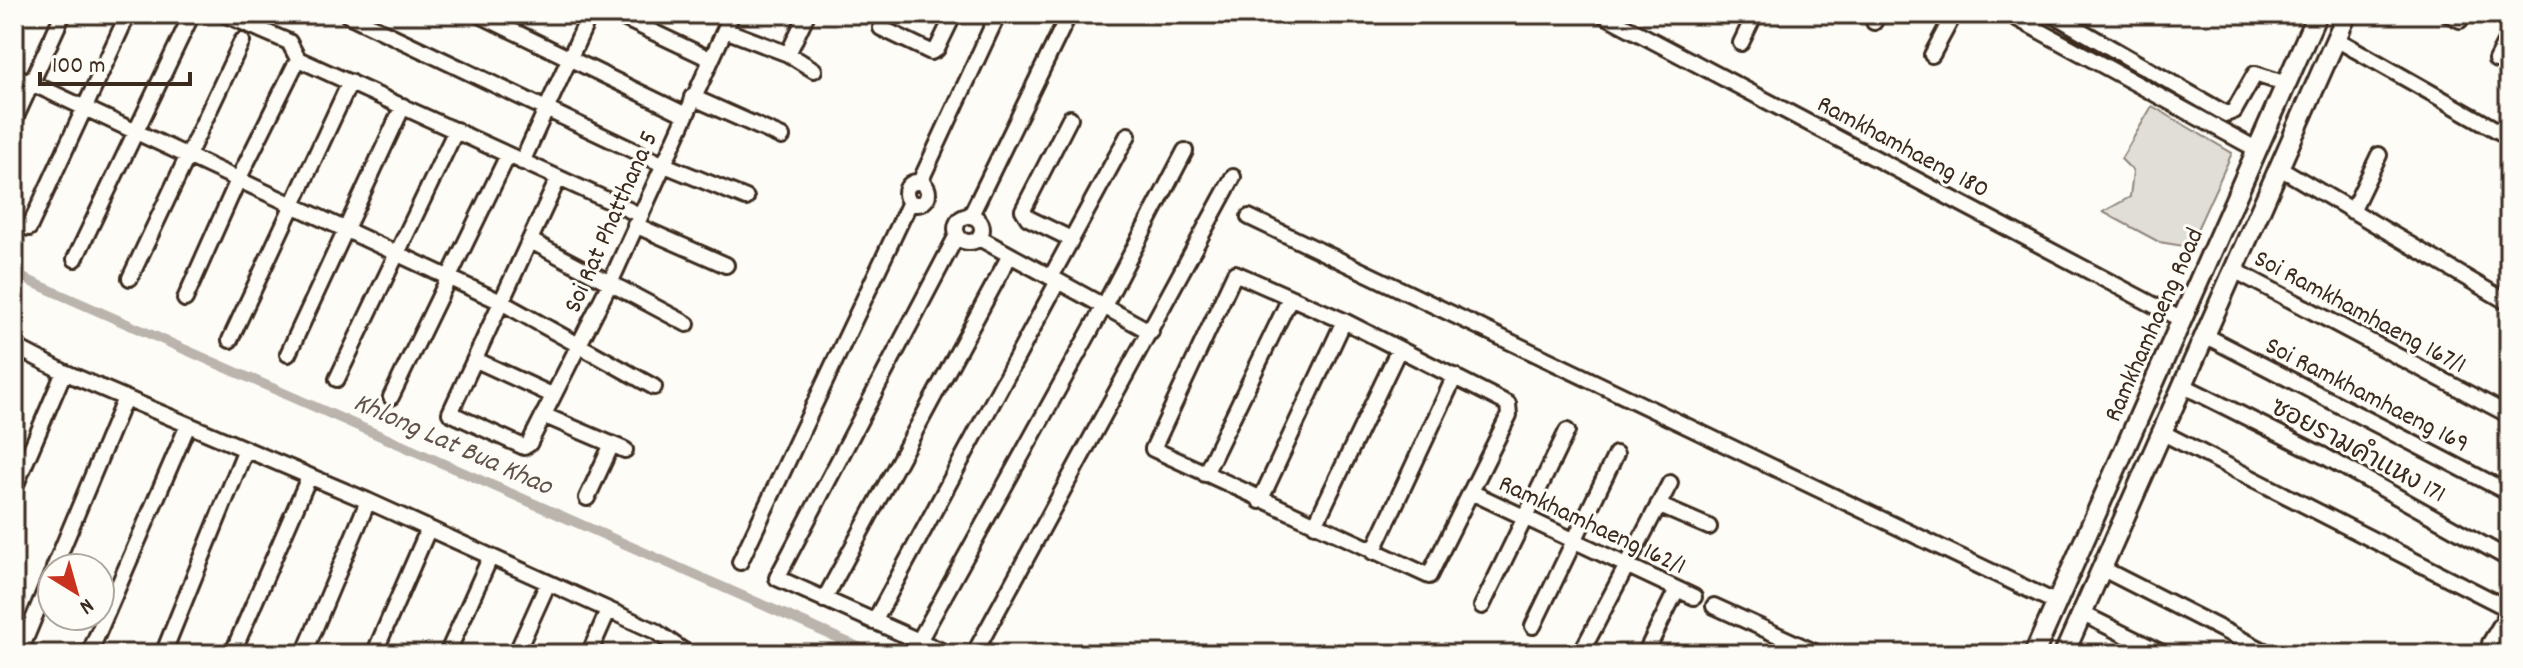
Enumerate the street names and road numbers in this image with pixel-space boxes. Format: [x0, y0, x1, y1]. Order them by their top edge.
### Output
street label: Ramkhamhaeng 180 [1810, 87, 1995, 209]
street label: Soi Rat Phatthana 5 [556, 126, 669, 319]
street label: Ramkhamhaeng Road [2096, 222, 2215, 428]
street label: Soi Ramkhamhaeng 167/1 [2247, 241, 2472, 385]
street label: Soi Ramkhamhaeng 169 [2258, 329, 2475, 464]
street label: ซอยรามคำแหง 171 [2263, 390, 2452, 514]
street label: Ramkhamhaeng 162/1 [1492, 466, 1691, 586]

